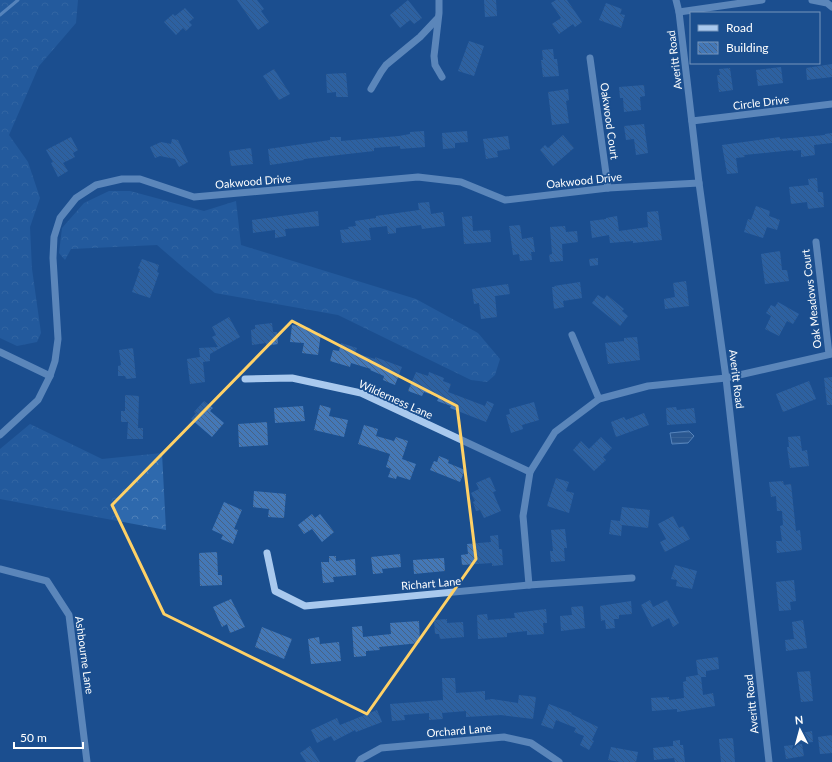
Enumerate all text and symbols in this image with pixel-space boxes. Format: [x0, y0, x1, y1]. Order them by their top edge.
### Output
legend [690, 12, 820, 64]
text: Road [726, 20, 753, 35]
street label: Averitt Road [664, 30, 684, 90]
text: Building [726, 40, 769, 55]
street label: Oakwood Court [598, 82, 622, 160]
street label: Circle Drive [732, 92, 790, 112]
street label: Oakwood Drive [546, 170, 623, 190]
street label: Oakwood Drive [215, 171, 292, 191]
street label: Oak Meadows Court [798, 249, 824, 349]
street label: Averitt Road [727, 349, 747, 409]
street label: Wilderness Lane [357, 377, 435, 421]
street label: Richart Lane [400, 574, 462, 592]
street label: Ashbourne Lane [73, 615, 97, 695]
street label: Averitt Road [741, 674, 761, 734]
north arrow [780, 710, 820, 750]
text: N [794, 713, 804, 726]
street label: Orchard Lane [426, 721, 492, 739]
scale bar [14, 724, 83, 750]
text: 50 m [20, 730, 47, 745]

